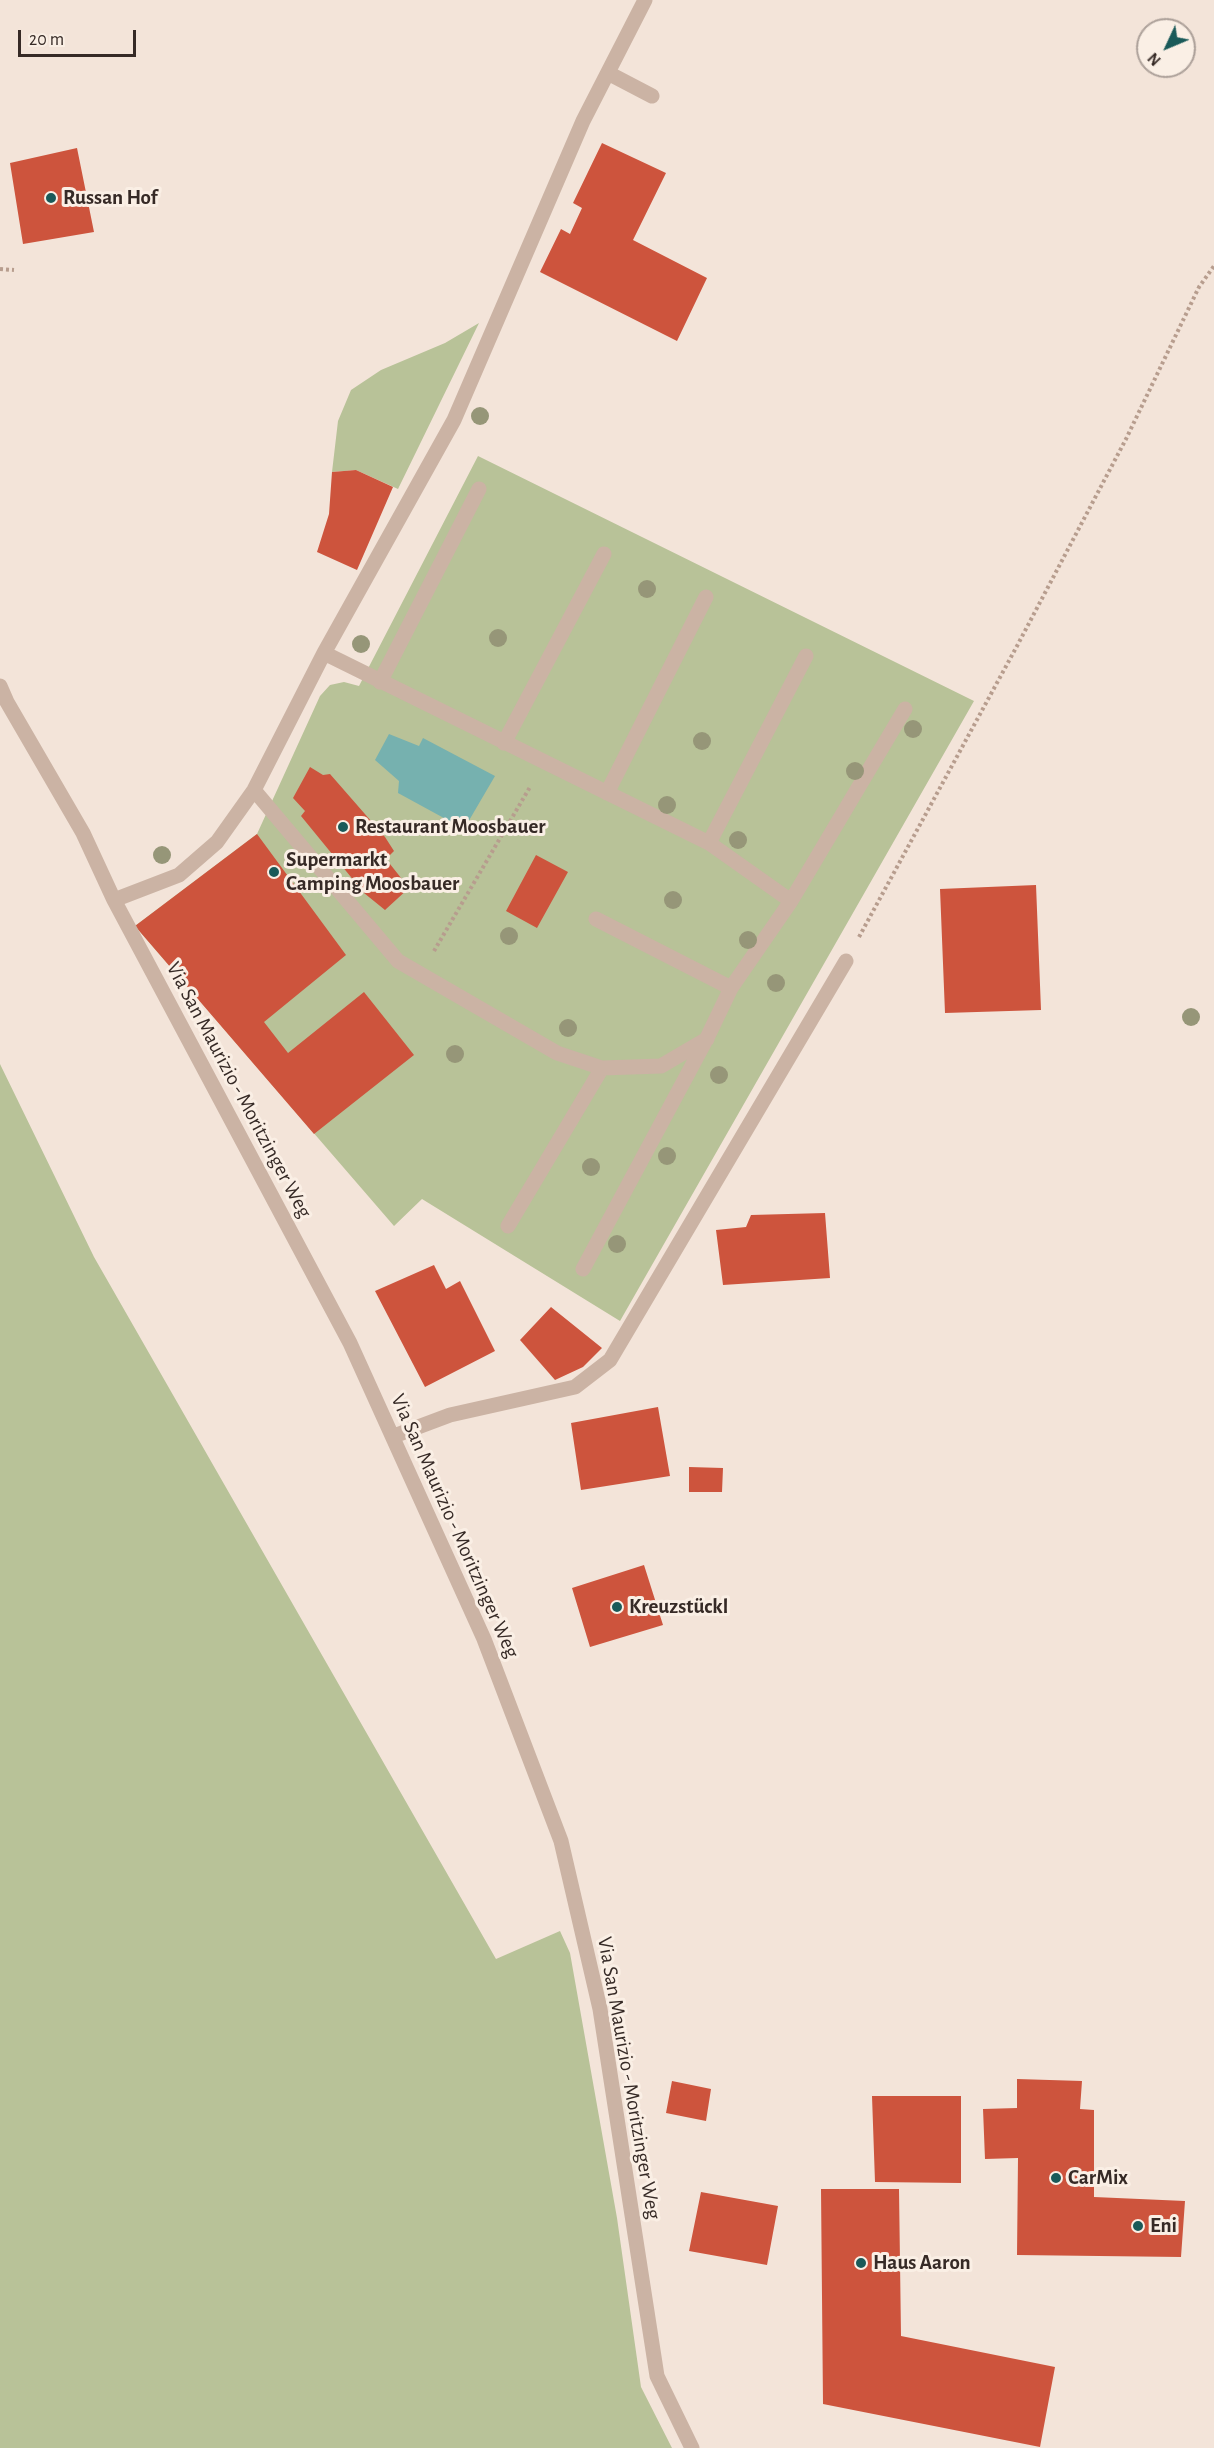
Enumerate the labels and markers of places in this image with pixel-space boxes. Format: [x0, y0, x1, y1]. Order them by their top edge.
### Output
place label: Russan Hof [63, 185, 157, 211]
marker: Russan Hof [44, 191, 58, 205]
place label: Restaurant Moosbauer [355, 814, 546, 840]
marker: Restaurant Moosbauer [336, 820, 350, 834]
place label: Supermarkt Camping Moosbauer [286, 847, 459, 897]
marker: Supermarkt Camping Moosbauer [267, 865, 281, 879]
place label: Kreuzstückl [629, 1594, 728, 1620]
marker: Kreuzstückl [610, 1600, 624, 1614]
place label: CarMix [1068, 2165, 1128, 2191]
marker: CarMix [1049, 2171, 1063, 2185]
place label: Eni [1150, 2213, 1177, 2239]
marker: Eni [1131, 2219, 1145, 2233]
place label: Haus Aaron [873, 2250, 971, 2276]
marker: Haus Aaron [854, 2256, 868, 2270]

